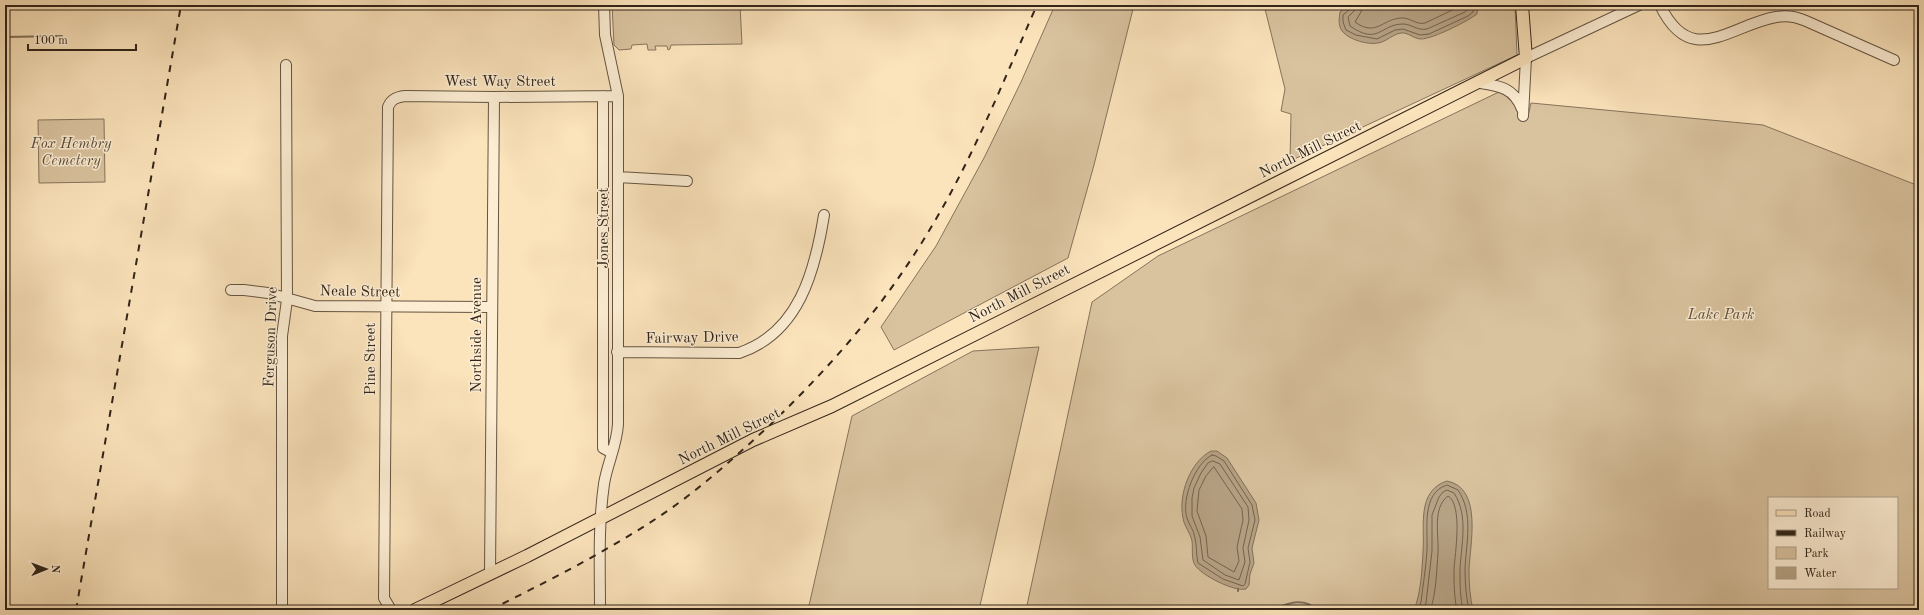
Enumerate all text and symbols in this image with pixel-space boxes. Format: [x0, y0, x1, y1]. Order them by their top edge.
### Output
scale bar [28, 26, 136, 52]
text: 100 m [34, 35, 68, 47]
street label: West Way Street [444, 75, 556, 90]
street label: North Mill Street [1257, 119, 1364, 182]
park label: Fox Hembry Cemetery [29, 137, 112, 169]
street label: Jones Street [597, 187, 612, 269]
street label: North Mill Street [967, 262, 1073, 326]
street label: Northside Avenue [470, 277, 485, 393]
street label: Neale Street [319, 284, 400, 301]
street label: Ferguson Drive [262, 286, 281, 388]
park label: Lake Park [1687, 308, 1754, 323]
street label: Pine Street [364, 322, 379, 396]
street label: Fairway Drive [645, 330, 739, 347]
street label: North Mill Street [676, 406, 783, 469]
legend [1768, 497, 1898, 589]
text: Road [1804, 508, 1831, 520]
text: Railway [1804, 528, 1847, 540]
text: Park [1804, 548, 1829, 560]
north arrow [26, 549, 66, 589]
text: N [49, 565, 60, 574]
text: Water [1804, 568, 1837, 580]

